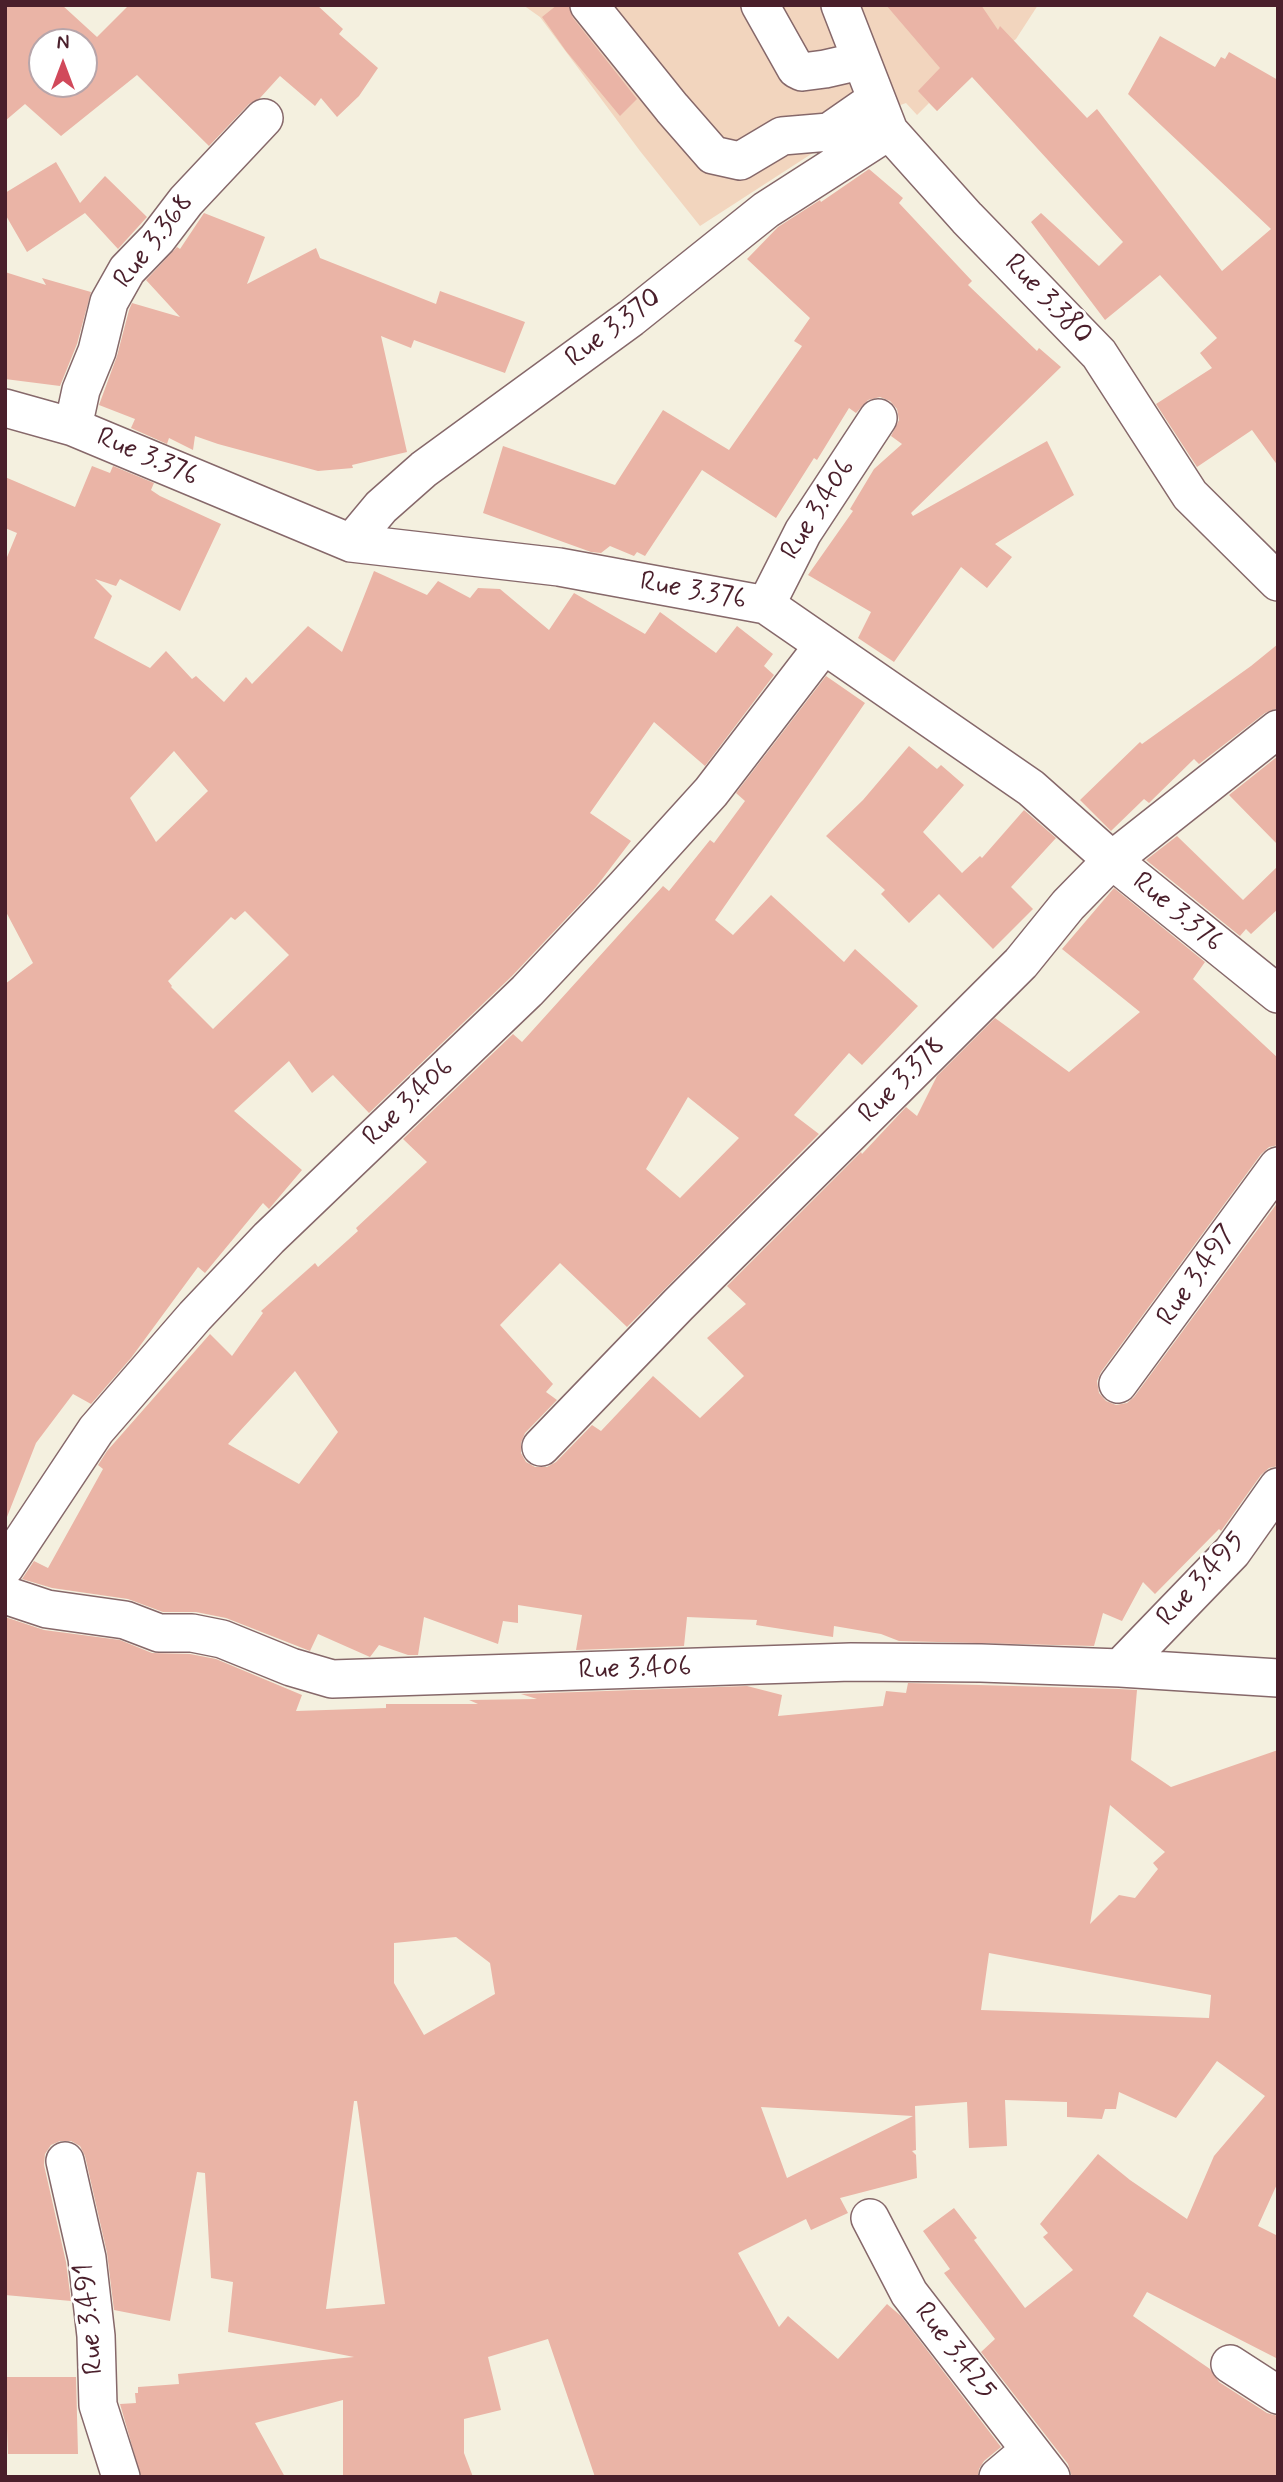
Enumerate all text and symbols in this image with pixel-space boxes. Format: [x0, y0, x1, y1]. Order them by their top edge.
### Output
north arrow [28, 28, 98, 98]
text: N [57, 31, 69, 56]
street label: Rue 3.368 [108, 188, 202, 296]
street label: Rue 3.380 [996, 248, 1098, 352]
street label: Rue 3.370 [559, 282, 669, 376]
street label: Rue 3.376 [91, 422, 203, 494]
street label: Rue 3.406 [775, 453, 863, 567]
street label: Rue 3.376 [637, 566, 749, 618]
street label: Rue 3.376 [1125, 866, 1229, 960]
street label: Rue 3.378 [852, 1030, 954, 1132]
street label: Rue 3.406 [357, 1052, 461, 1154]
street label: Rue 3.497 [1151, 1219, 1245, 1333]
street label: Rue 3.495 [1151, 1526, 1253, 1634]
street label: Rue 3.406 [578, 1651, 692, 1689]
street label: Rue 3.491 [69, 2262, 113, 2376]
street label: Rue 3.425 [906, 2297, 1002, 2407]

